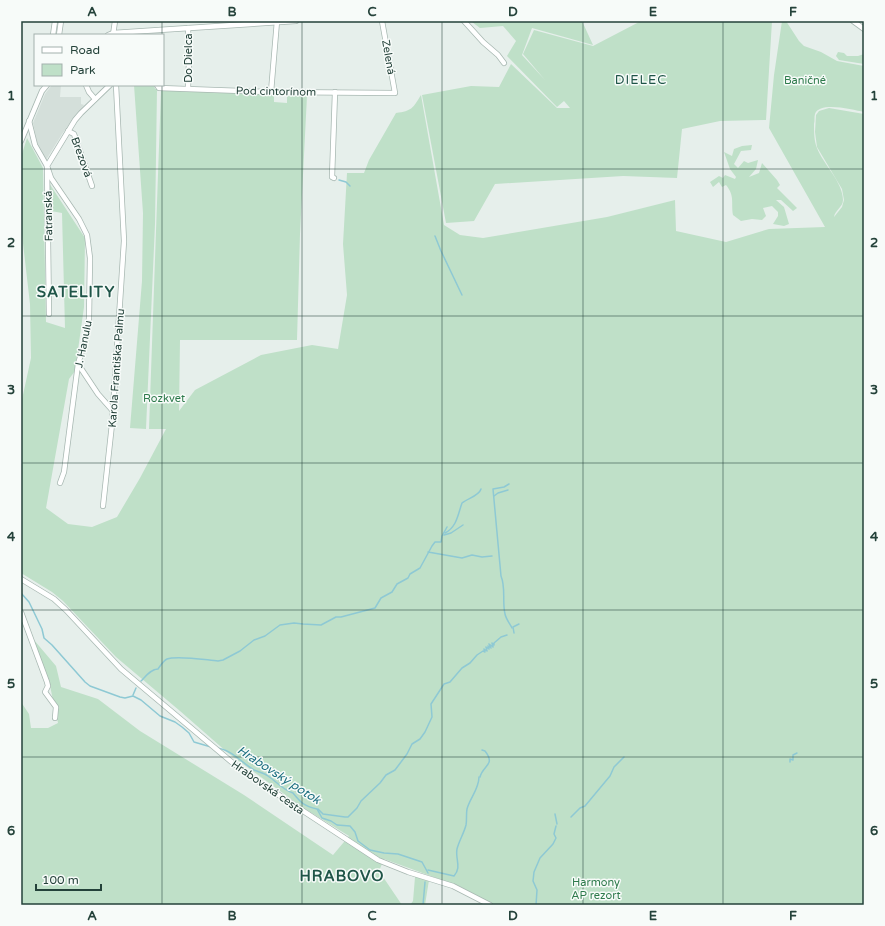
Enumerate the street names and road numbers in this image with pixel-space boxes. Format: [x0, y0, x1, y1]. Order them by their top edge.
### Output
street label: Do Dielca [182, 33, 195, 83]
street label: Zelená [379, 39, 398, 75]
street label: Pod cintorínom [236, 84, 316, 99]
street label: Brezová [68, 135, 95, 179]
street label: Fatranská [42, 191, 55, 241]
street label: Karola Františka Palmu [106, 308, 127, 428]
street label: J. Hanulu [72, 319, 95, 369]
street label: Hrabovská cesta [229, 757, 307, 817]

